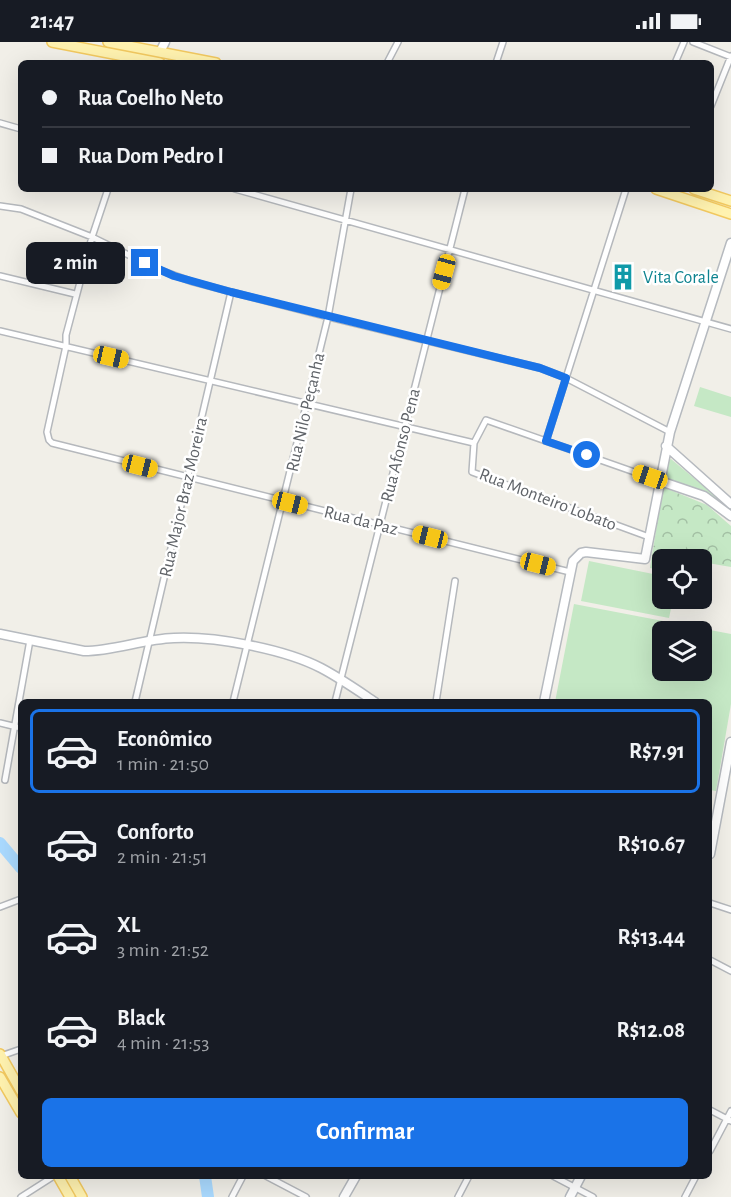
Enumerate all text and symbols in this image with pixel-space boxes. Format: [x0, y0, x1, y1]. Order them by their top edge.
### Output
text: 21:47 [30, 10, 74, 32]
text: Rua Coelho Neto [78, 87, 223, 109]
text: Rua Dom Pedro I [78, 145, 224, 167]
callout: 2 min [25, 242, 124, 284]
route end [131, 249, 158, 276]
car [431, 252, 457, 292]
text: 2 min [53, 253, 98, 273]
building icon: Vita Corale [608, 262, 638, 292]
place label: Vita Corale [643, 269, 719, 287]
car [91, 344, 131, 370]
street label: Rua Nilo Peçanha [284, 351, 328, 474]
street label: Rua Afonso Pena [378, 387, 424, 504]
street label: Rua Major Braz Moreira [157, 416, 211, 579]
route start [573, 441, 600, 468]
car [120, 453, 160, 479]
car [630, 463, 670, 491]
street label: Rua Monteiro Lobato [476, 465, 619, 534]
car [270, 490, 310, 516]
street label: Rua da Paz [322, 503, 399, 539]
car [410, 524, 450, 550]
map controls [652, 549, 712, 681]
button: locate [652, 549, 712, 609]
car [518, 551, 558, 577]
button: layers [652, 621, 712, 681]
icon: car [45, 724, 99, 778]
text: Econômico [117, 728, 212, 750]
text: R$7.91 [629, 740, 685, 762]
text: 1 min · 21:50 [117, 754, 209, 774]
icon: car [45, 817, 99, 871]
text: Conforto [117, 821, 194, 843]
text: R$10.67 [618, 833, 685, 855]
text: 2 min · 21:51 [117, 847, 208, 867]
icon: car [45, 910, 99, 964]
text: XL [117, 914, 140, 936]
text: R$13.44 [618, 926, 685, 948]
text: 3 min · 21:52 [117, 940, 209, 960]
icon: car [45, 1003, 99, 1057]
text: Black [117, 1007, 165, 1029]
text: R$12.08 [616, 1019, 685, 1041]
text: 4 min · 21:53 [117, 1033, 209, 1053]
button: Confirmar [42, 1098, 688, 1167]

